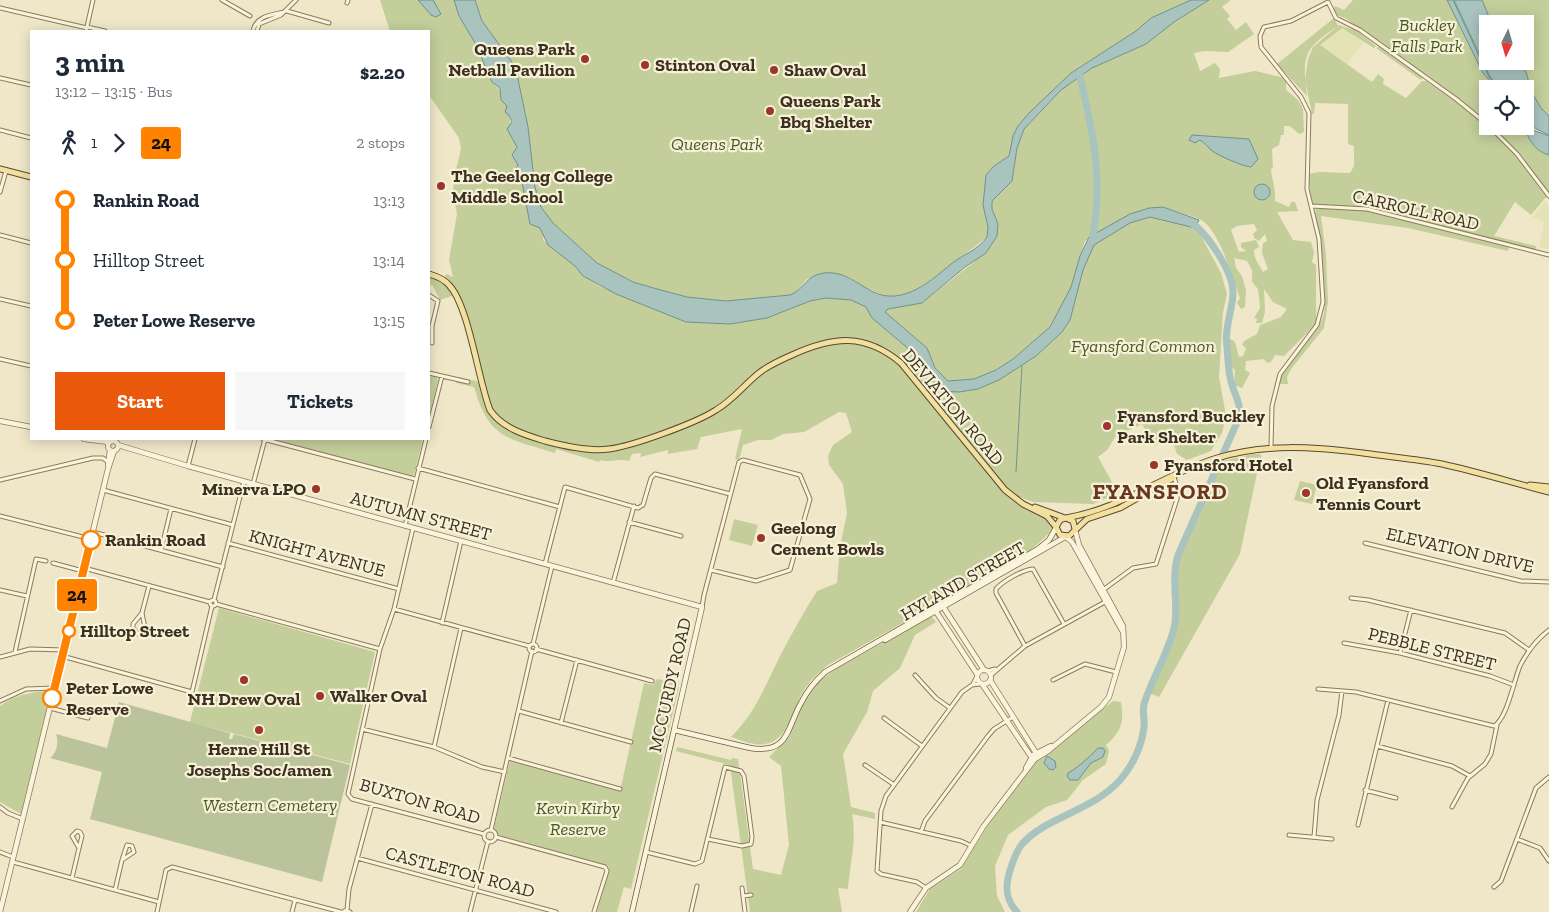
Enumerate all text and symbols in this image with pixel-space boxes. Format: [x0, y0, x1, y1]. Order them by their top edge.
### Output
park label: Buckley Falls Park [1391, 14, 1463, 57]
north arrow [1479, 15, 1534, 70]
map controls [1479, 15, 1534, 135]
place label: Queens Park Netball Pavilion [448, 38, 575, 81]
text: 3 min [55, 46, 125, 79]
marker: Queens Park Netball Pavilion [579, 53, 591, 65]
place label: Stinton Oval [655, 54, 755, 76]
marker: Stinton Oval [639, 59, 651, 71]
place label: Shaw Oval [784, 59, 866, 81]
text: $2.20 [360, 61, 405, 84]
marker: Shaw Oval [768, 64, 780, 76]
button: locate [1479, 80, 1534, 135]
text: 13:12 – 13:15 · Bus [55, 82, 173, 101]
place label: Queens Park Bbq Shelter [780, 90, 881, 133]
marker: Queens Park Bbq Shelter [764, 105, 776, 117]
icon: walk [55, 129, 83, 157]
icon: forward [105, 129, 133, 157]
text: 24 [151, 132, 171, 154]
text: 1 [91, 133, 97, 152]
text: 2 stops [356, 133, 405, 152]
park label: Queens Park [671, 133, 763, 155]
place label: The Geelong College Middle School [451, 165, 613, 208]
marker: The Geelong College Middle School [435, 180, 447, 192]
street label: CARROLL ROAD [1350, 185, 1482, 235]
text: Rankin Road [93, 189, 199, 212]
text: 13:13 [373, 191, 405, 210]
text: Hilltop Street [93, 249, 204, 272]
text: 13:14 [373, 251, 405, 270]
text: Peter Lowe Reserve [93, 309, 255, 332]
text: 13:15 [373, 311, 405, 330]
park label: Fyansford Common [1071, 335, 1215, 357]
street label: DEVIATION ROAD [898, 344, 1008, 470]
button: Start [55, 372, 225, 430]
button: Tickets [235, 372, 405, 430]
place label: Fyansford Buckley Park Shelter [1117, 405, 1266, 448]
marker: Fyansford Buckley Park Shelter [1101, 420, 1113, 432]
place label: Fyansford Hotel [1164, 454, 1293, 476]
marker: Fyansford Hotel [1148, 459, 1160, 471]
place label: Old Fyansford Tennis Court [1316, 472, 1430, 515]
place label: Minerva LPO [202, 478, 306, 500]
district label: FYANSFORD [1092, 478, 1228, 505]
marker: Minerva LPO [310, 483, 322, 495]
street label: AUTUMN STREET [348, 487, 494, 545]
marker: Old Fyansford Tennis Court [1300, 487, 1312, 499]
place label: Geelong Cement Bowls [771, 517, 884, 560]
street label: ELEVATION DRIVE [1384, 522, 1536, 578]
street label: KNIGHT AVENUE [246, 524, 388, 582]
place label: Rankin Road [105, 529, 207, 551]
marker: Rankin Road [81, 530, 101, 550]
marker: Geelong Cement Bowls [755, 532, 767, 544]
street label: HYLAND STREET [897, 536, 1029, 626]
line badge: 24 [54, 579, 100, 611]
text: 24 [67, 584, 87, 606]
street label: MCCURDY ROAD [644, 616, 696, 754]
place label: Hilltop Street [80, 620, 190, 642]
street label: PEBBLE STREET [1366, 622, 1498, 676]
marker: Hilltop Street [62, 624, 76, 638]
marker: NH Drew Oval [238, 674, 250, 686]
place label: Peter Lowe Reserve [66, 677, 154, 720]
place label: Walker Oval [330, 685, 427, 707]
marker: Peter Lowe Reserve [42, 688, 62, 708]
place label: NH Drew Oval [188, 688, 300, 710]
marker: Walker Oval [314, 690, 326, 702]
marker: Herne Hill St Josephs Soc/amen [253, 724, 265, 736]
place label: Herne Hill St Josephs Soc/amen [186, 738, 332, 781]
street label: BUXTON ROAD [357, 773, 483, 829]
park label: Western Cemetery [203, 794, 337, 816]
park label: Kevin Kirby Reserve [536, 797, 620, 840]
street label: CASTLETON ROAD [383, 841, 537, 903]

